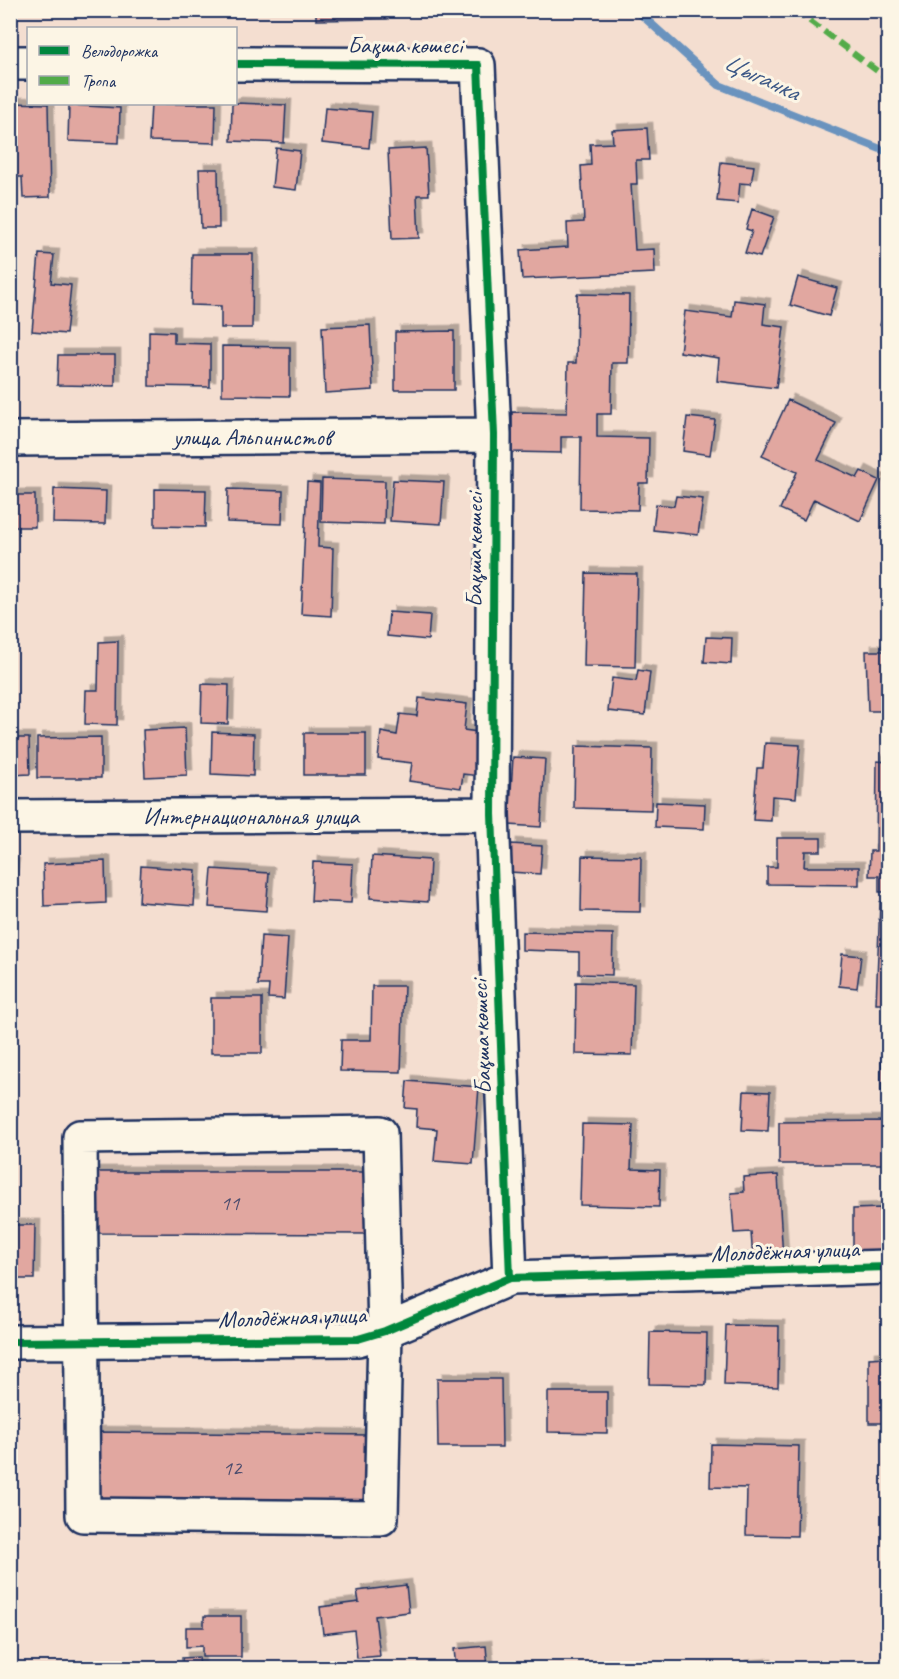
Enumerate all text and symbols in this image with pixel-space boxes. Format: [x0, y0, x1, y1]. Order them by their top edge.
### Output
legend [27, 27, 237, 105]
street label: Бақша көшесі [348, 30, 465, 60]
text: Велодорожка [81, 40, 159, 62]
water label: Цыганка [719, 45, 807, 109]
text: Тропа [81, 70, 117, 92]
street label: улица Альпинистов [171, 422, 336, 452]
street label: Бақша көшесі [459, 490, 489, 607]
street label: Интернациональная улица [143, 801, 360, 831]
street label: Бақша көшесі [464, 977, 498, 1095]
house number: 11 [221, 1190, 241, 1216]
street label: Молодёжная улица [710, 1233, 861, 1269]
street label: Молодёжная улица [217, 1299, 368, 1335]
house number: 12 [223, 1455, 243, 1481]

